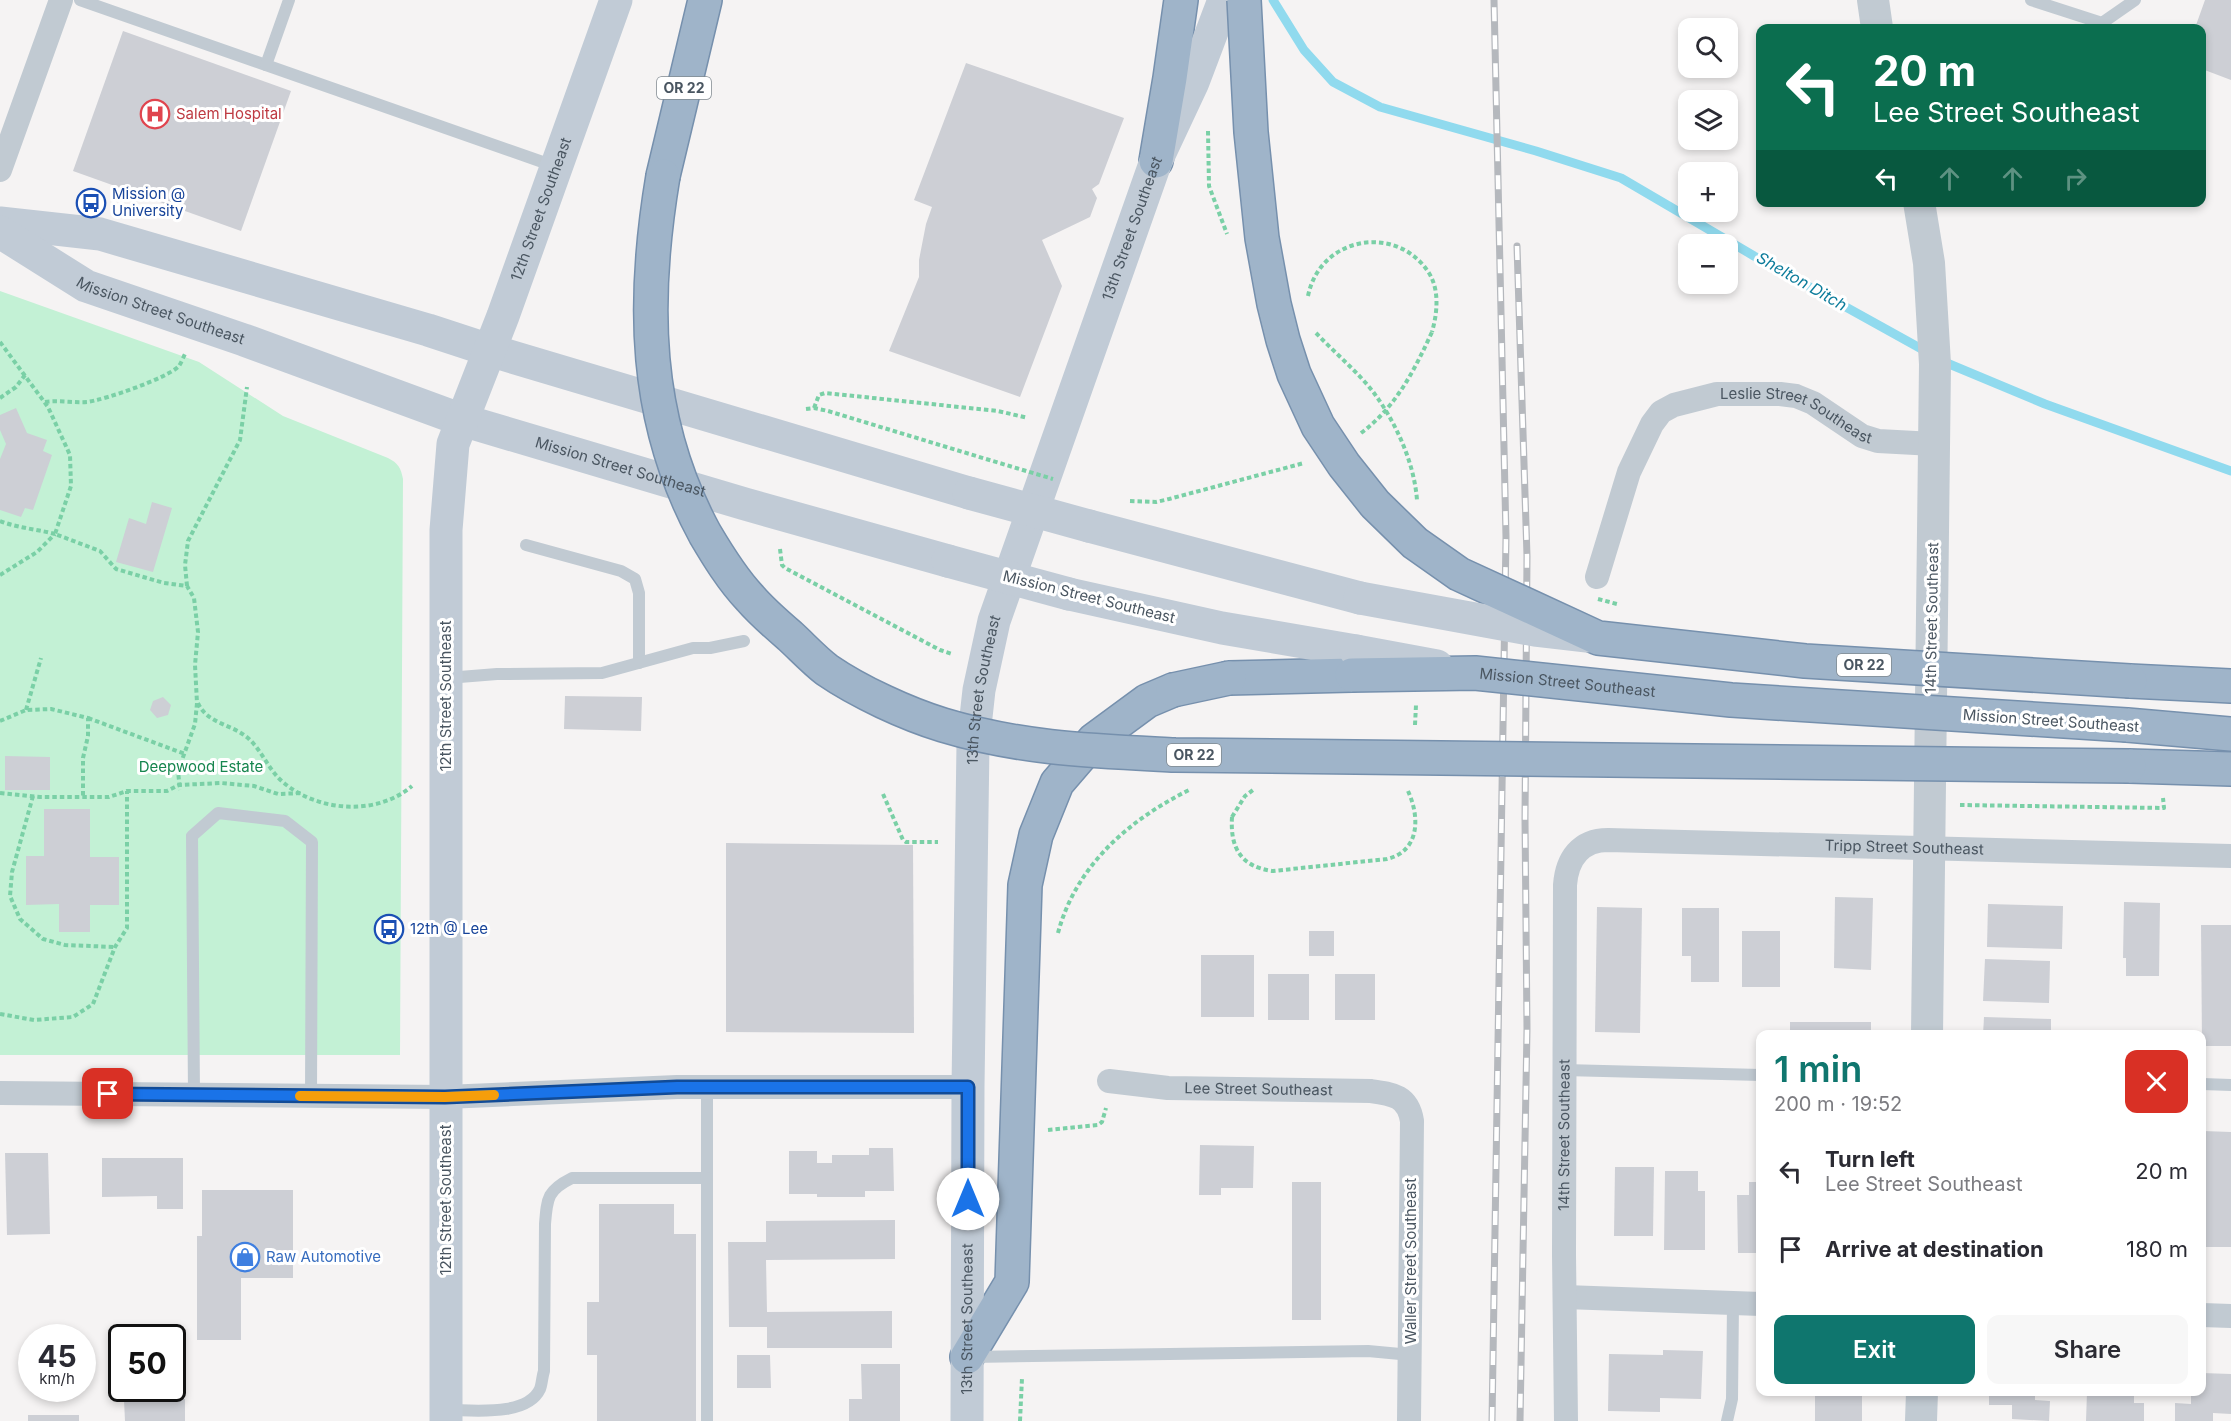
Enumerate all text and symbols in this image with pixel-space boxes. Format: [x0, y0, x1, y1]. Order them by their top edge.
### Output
map controls [1678, 18, 1738, 294]
button: search [1678, 18, 1738, 78]
text: 20 m [1873, 45, 1976, 96]
icon: left [1774, 48, 1852, 126]
road number: OR 22 [657, 77, 711, 99]
button: layers [1678, 90, 1738, 150]
text: Lee Street Southeast [1873, 96, 2140, 129]
hospital icon: Salem Hospital [139, 98, 171, 130]
place label: Salem Hospital [176, 104, 282, 123]
street label: 12th Street Southeast [506, 135, 575, 284]
street label: 13th Street Southeast [1098, 153, 1166, 303]
button: + [1678, 162, 1738, 222]
icon: left [1870, 162, 1903, 195]
icon: ahead [1933, 162, 1966, 195]
icon: ahead [1996, 162, 2029, 195]
icon: right [2059, 162, 2092, 195]
place label: Mission @ University [112, 184, 185, 220]
bus stop icon: Mission @ University [75, 187, 107, 219]
button: − [1678, 234, 1738, 294]
water label: Shelton Ditch [1753, 247, 1851, 315]
street label: Mission Street Southeast [73, 272, 247, 349]
street label: Leslie Street Southeast [1720, 384, 1875, 448]
street label: Mission Street Southeast [533, 432, 708, 501]
street label: 14th Street Southeast [1921, 542, 1942, 694]
street label: Mission Street Southeast [1001, 566, 1177, 627]
street label: 13th Street Southeast [963, 612, 1004, 765]
street label: 12th Street Southeast [436, 620, 455, 772]
road number: OR 22 [1837, 654, 1891, 676]
street label: Mission Street Southeast [1479, 664, 1657, 701]
street label: Mission Street Southeast [1962, 705, 2140, 736]
road number: OR 22 [1167, 744, 1221, 766]
park label: Deepwood Estate [139, 757, 263, 776]
street label: Tripp Street Southeast [1824, 836, 1984, 859]
bus stop icon: 12th @ Lee [373, 913, 405, 945]
place label: 12th @ Lee [410, 919, 488, 938]
text: 1 min [1774, 1047, 1862, 1091]
button: close [2125, 1050, 2188, 1113]
street label: 14th Street Southeast [1554, 1059, 1574, 1211]
pin [82, 1068, 133, 1119]
icon: arrive [91, 1077, 124, 1110]
street label: Lee Street Southeast [1184, 1078, 1333, 1099]
text: 200 m · 19:52 [1774, 1092, 1902, 1116]
street label: 12th Street Southeast [436, 1124, 455, 1276]
text: Turn left [1825, 1146, 1915, 1172]
icon: left [1774, 1155, 1807, 1188]
text: 20 m [2135, 1158, 2188, 1184]
position arrow [936, 1167, 1000, 1231]
text: Lee Street Southeast [1825, 1172, 2023, 1196]
street label: Waller Street Southeast [1401, 1178, 1420, 1344]
icon: arrive [1774, 1233, 1807, 1266]
text: Arrive at destination [1825, 1236, 2044, 1262]
text: 180 m [2126, 1236, 2188, 1262]
shop icon: Raw Automotive [229, 1241, 261, 1273]
street label: 13th Street Southeast [957, 1243, 977, 1395]
place label: Raw Automotive [266, 1247, 381, 1266]
button: Exit [1774, 1315, 1975, 1384]
button: Share [1987, 1315, 2188, 1384]
speed limit sign: 50 [108, 1324, 186, 1402]
text: 45 [37, 1338, 77, 1374]
text: km/h [39, 1369, 75, 1388]

